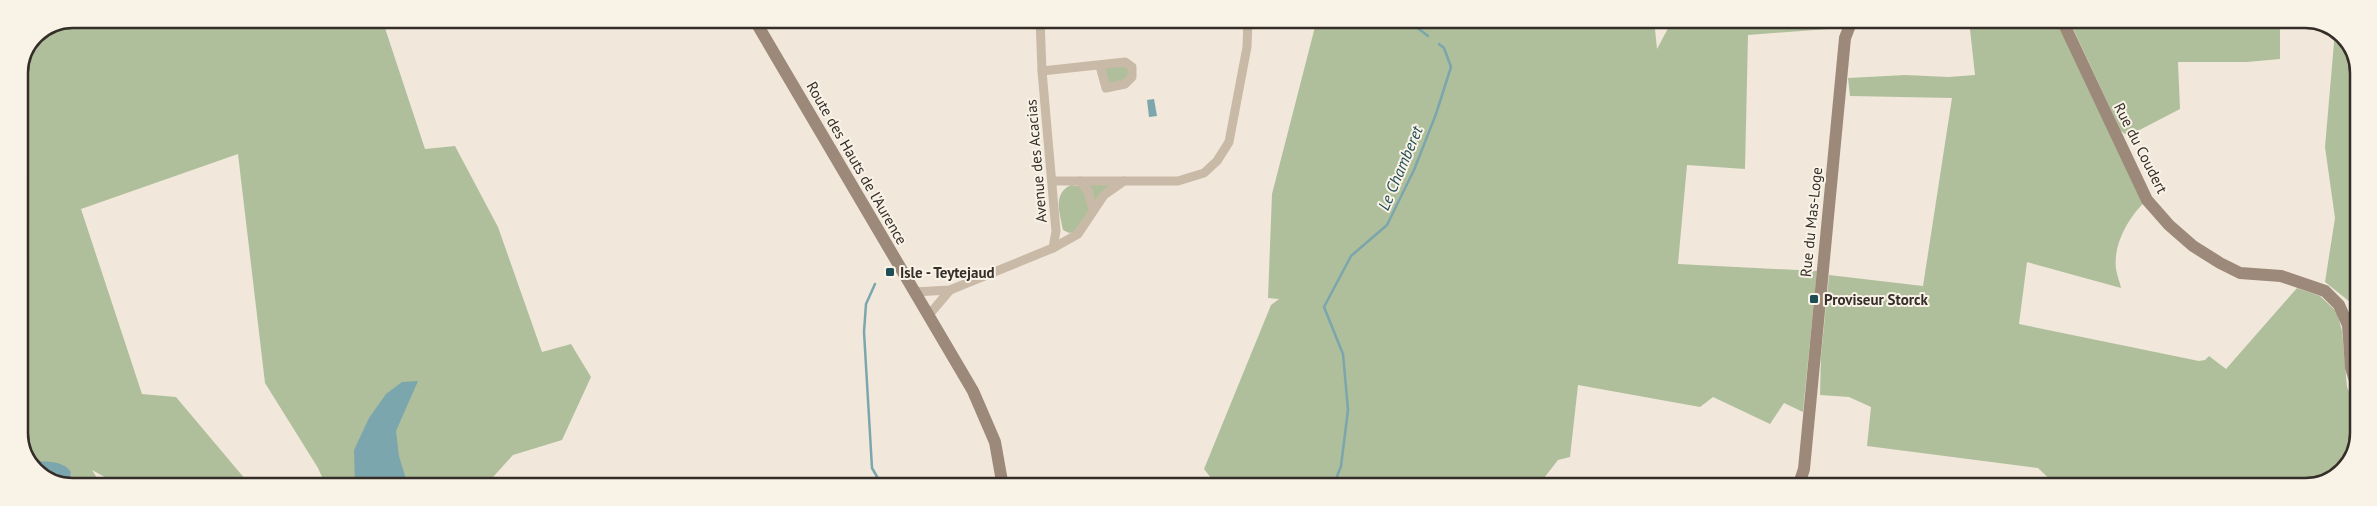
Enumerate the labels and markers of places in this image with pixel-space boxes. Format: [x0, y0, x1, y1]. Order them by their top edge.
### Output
place label: Isle - Teytejaud [900, 263, 995, 282]
marker: Isle - Teytejaud [884, 266, 896, 278]
place label: Proviseur Storck [1824, 290, 1928, 309]
marker: Proviseur Storck [1808, 293, 1820, 305]

